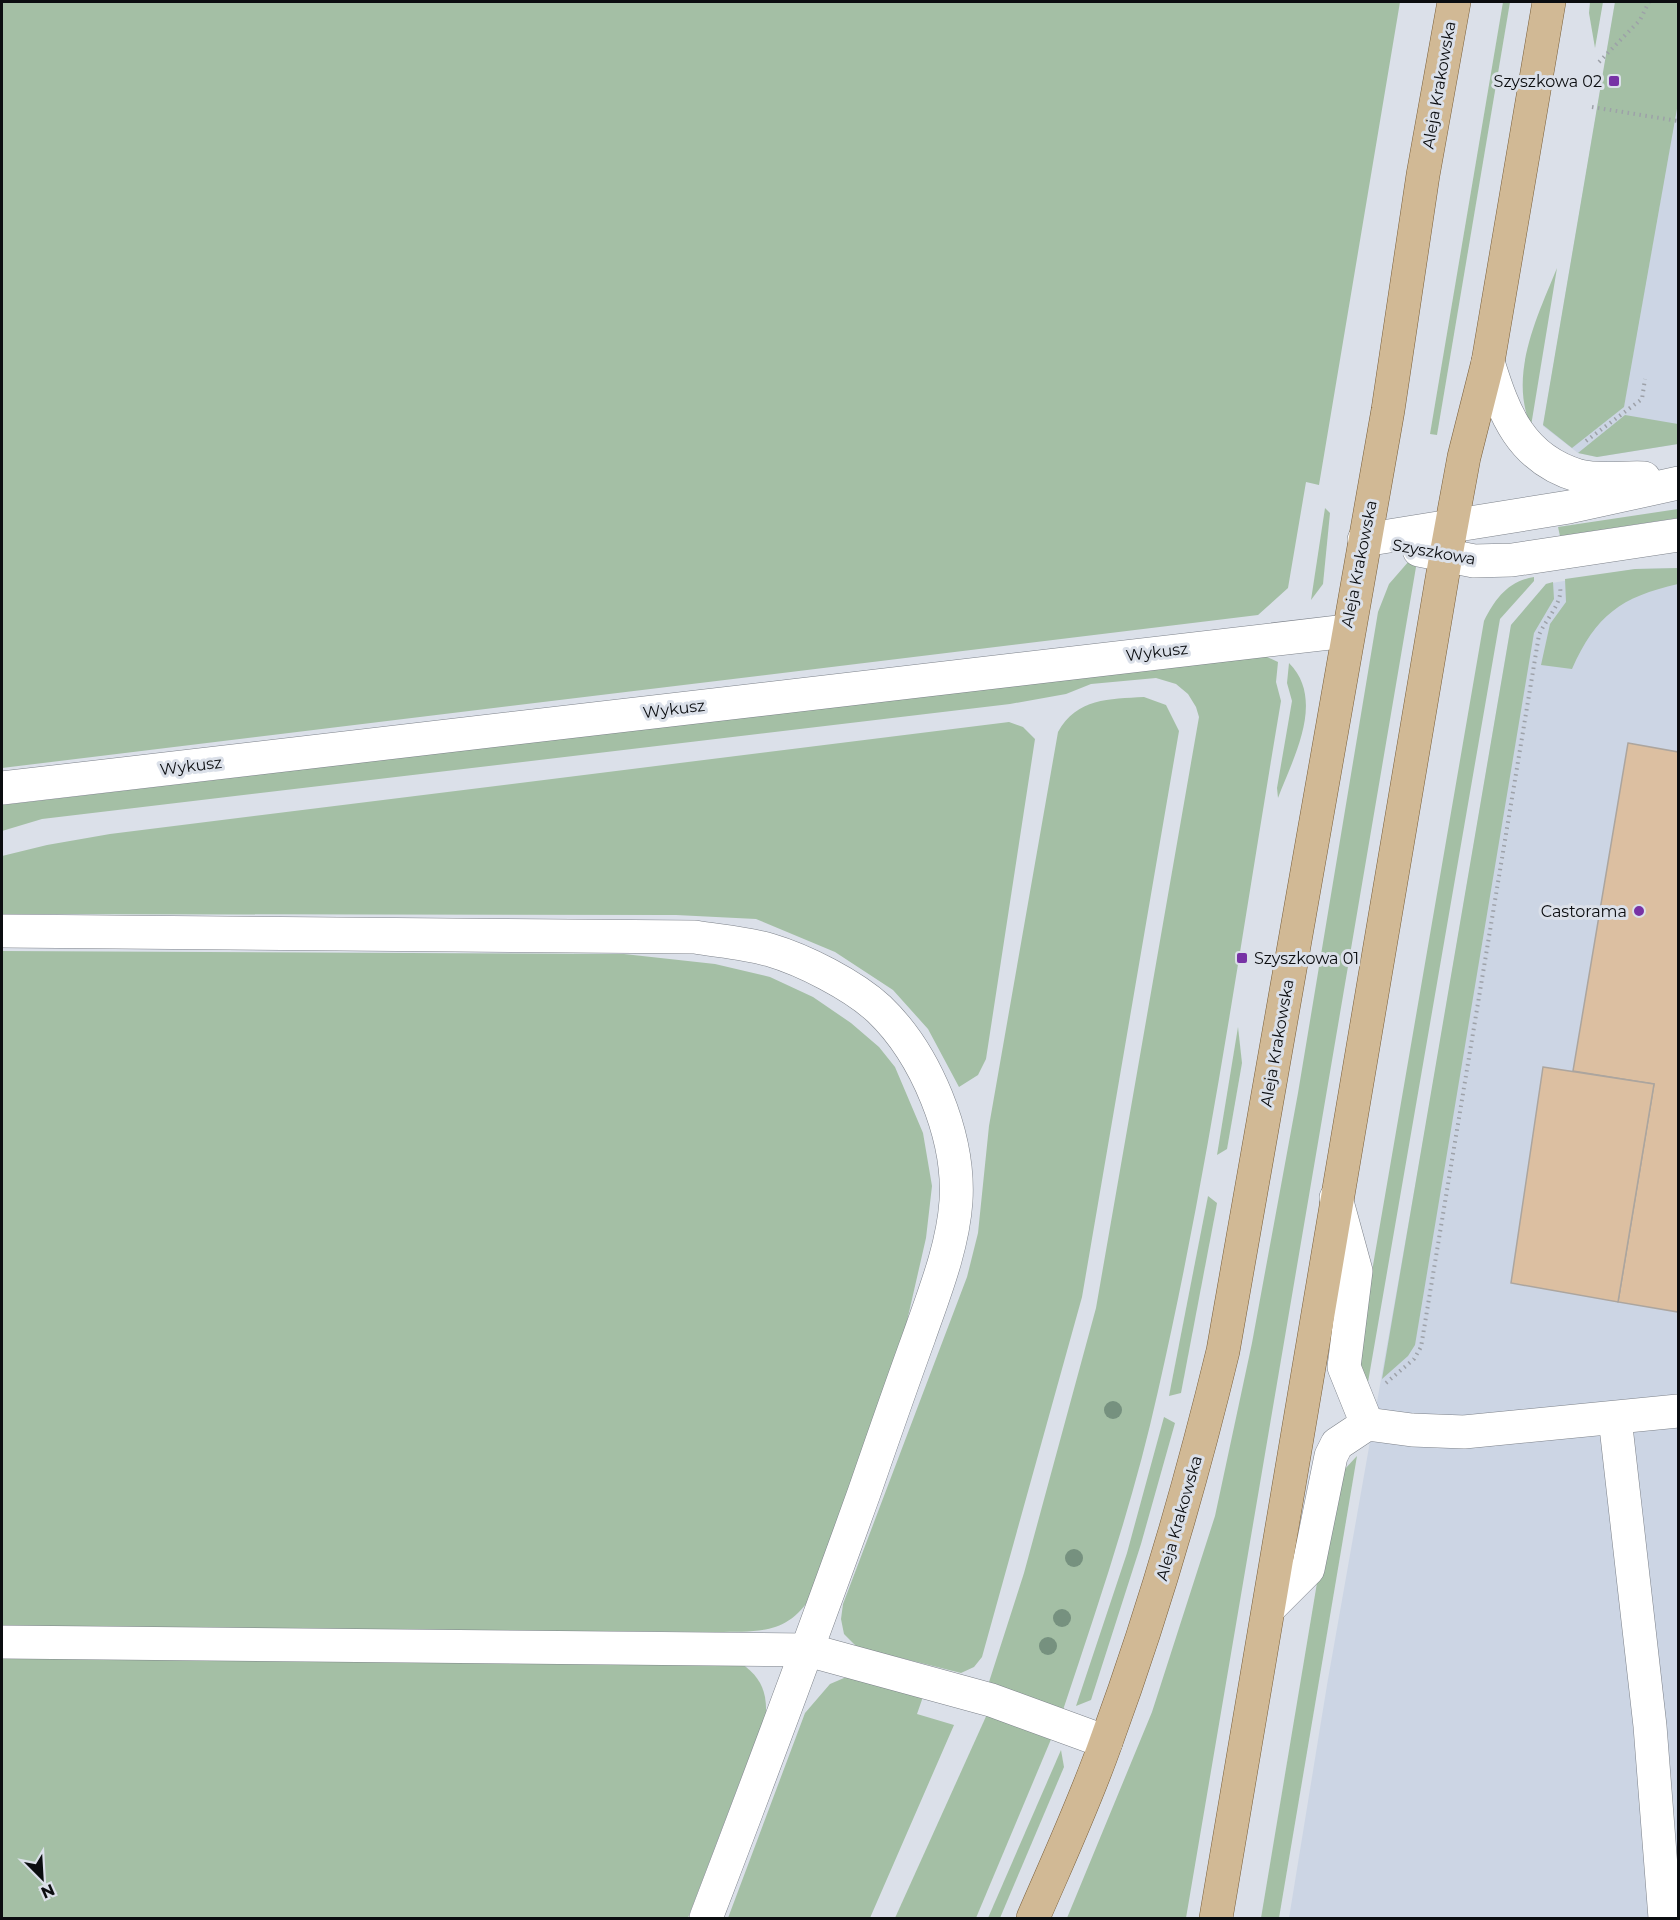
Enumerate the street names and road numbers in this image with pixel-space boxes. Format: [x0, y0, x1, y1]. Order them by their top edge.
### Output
street label: Aleja Krakowska [1418, 20, 1460, 150]
street label: Aleja Krakowska [1337, 499, 1381, 629]
street label: Szyszkowa [1391, 535, 1477, 569]
street label: Wykusz [1125, 639, 1189, 665]
street label: Wykusz [642, 696, 706, 722]
street label: Wykusz [159, 753, 223, 779]
street label: Aleja Krakowska [1256, 978, 1298, 1108]
street label: Aleja Krakowska [1152, 1453, 1206, 1583]

